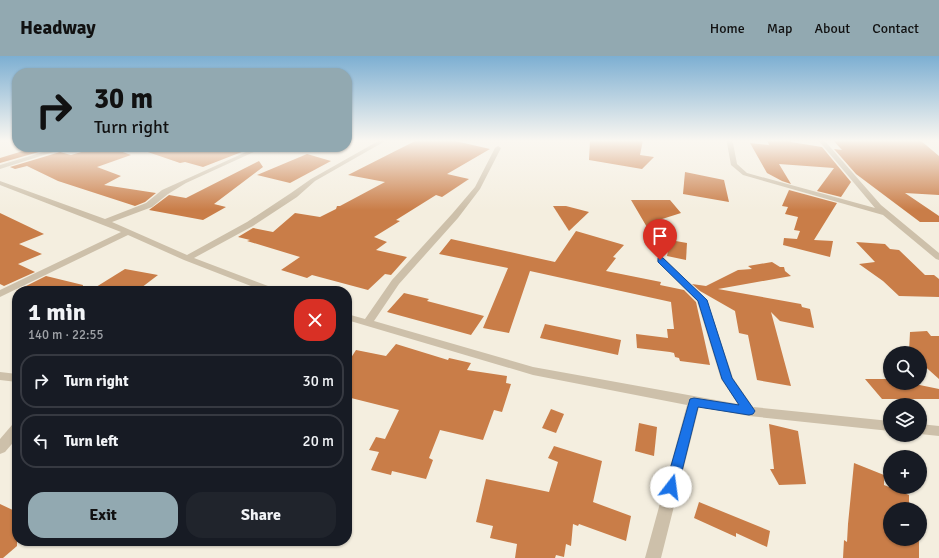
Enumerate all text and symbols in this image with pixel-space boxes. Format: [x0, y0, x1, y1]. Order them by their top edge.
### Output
text: Headway [20, 16, 96, 40]
text: Home [710, 20, 745, 37]
text: Map [767, 20, 792, 37]
text: About [814, 20, 850, 37]
text: Contact [872, 20, 919, 37]
text: 30 m [94, 82, 153, 116]
icon: right [28, 84, 80, 136]
text: Turn right [94, 116, 169, 138]
pin [643, 219, 677, 260]
icon: arrive [649, 225, 671, 247]
text: 1 min [28, 297, 86, 327]
button: close [294, 299, 336, 341]
text: 140 m · 22:55 [28, 327, 104, 343]
map controls [883, 346, 927, 546]
button: search [883, 346, 927, 390]
icon: right [30, 370, 52, 392]
text: Turn right [64, 372, 129, 390]
text: 30 m [303, 372, 334, 390]
button: layers [883, 398, 927, 442]
icon: left [30, 430, 52, 452]
text: Turn left [64, 432, 118, 450]
text: 20 m [303, 432, 334, 450]
button: + [883, 450, 927, 494]
position arrow [650, 466, 692, 508]
button: Exit [28, 492, 178, 538]
button: Share [186, 492, 336, 538]
button: − [883, 502, 927, 546]

